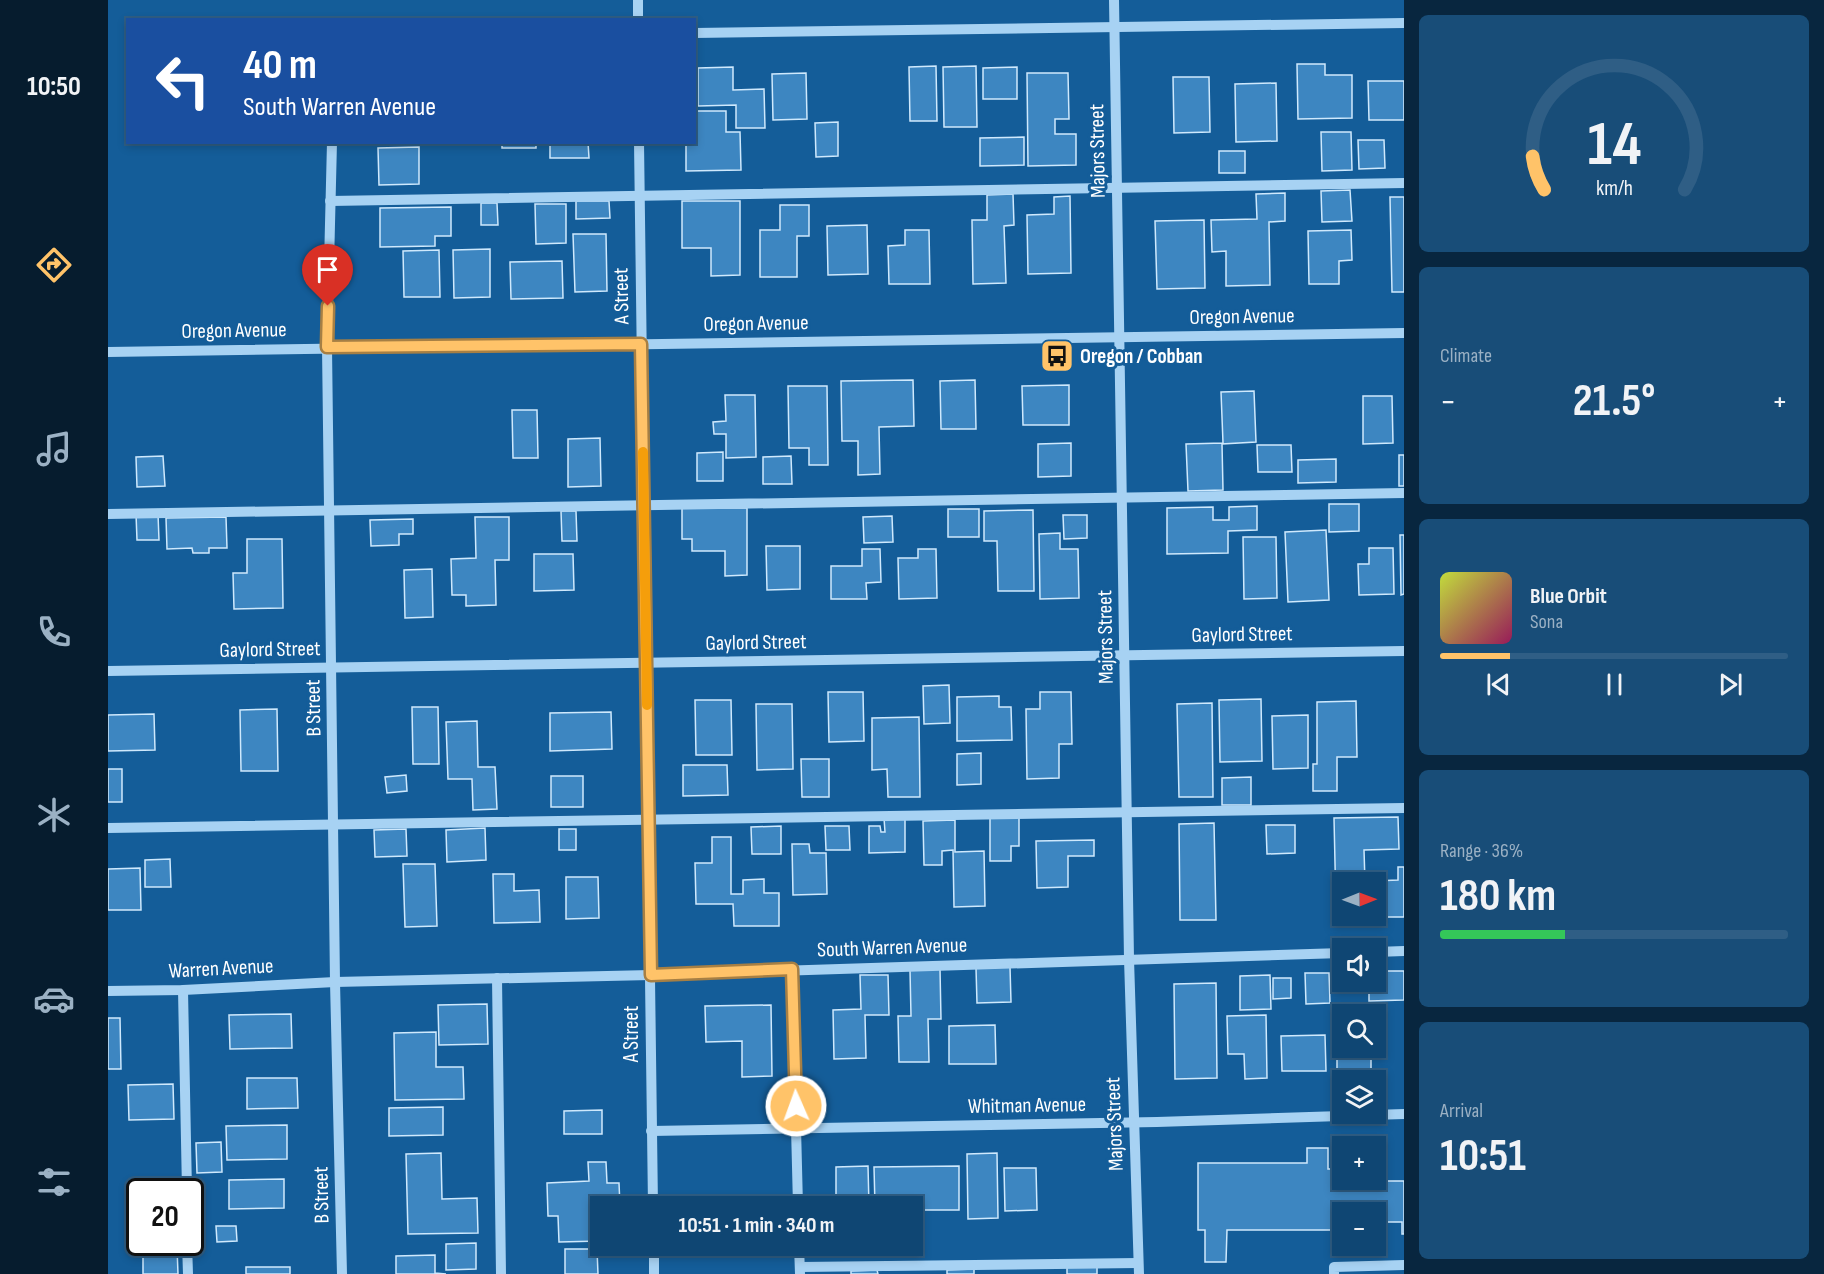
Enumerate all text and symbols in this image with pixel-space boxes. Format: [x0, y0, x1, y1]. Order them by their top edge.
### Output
text: 40 m [243, 40, 317, 91]
icon: left [144, 42, 222, 120]
text: 10:50 [27, 71, 81, 103]
text: South Warren Avenue [243, 91, 436, 123]
street label: Majors Street [1084, 104, 1111, 198]
text: 14 [1587, 109, 1641, 184]
text: km/h [1595, 177, 1633, 202]
icon: directions [33, 244, 75, 286]
pin [302, 244, 353, 306]
icon: arrive [311, 253, 344, 286]
street label: A Street [609, 267, 635, 326]
street label: Oregon Avenue [1189, 303, 1295, 330]
street label: Oregon Avenue [703, 310, 809, 337]
street label: Oregon Avenue [181, 317, 287, 344]
bus stop icon: Oregon / Cobban [1039, 338, 1075, 374]
place label: Oregon / Cobban [1080, 344, 1203, 369]
text: Climate [1440, 344, 1492, 368]
text: 21.5° [1573, 374, 1655, 429]
text: − [1440, 382, 1456, 422]
text: + [1772, 382, 1788, 422]
icon: music [33, 428, 75, 470]
text: Blue Orbit [1530, 583, 1607, 610]
street label: Majors Street [1092, 590, 1119, 684]
text: Sona [1530, 610, 1563, 634]
icon: phone [33, 611, 75, 653]
street label: Gaylord Street [1191, 621, 1293, 648]
street label: Gaylord Street [705, 629, 807, 656]
street label: Gaylord Street [219, 636, 321, 663]
icon: previous [1482, 668, 1515, 701]
icon: pause [1598, 668, 1631, 701]
icon: next [1714, 668, 1747, 701]
street label: B Street [301, 679, 326, 737]
icon: climate [33, 794, 75, 836]
text: Range · 36% [1440, 839, 1523, 863]
text: 180 km [1440, 869, 1556, 924]
north arrow [1332, 872, 1386, 926]
map controls [1332, 872, 1386, 1256]
street label: South Warren Avenue [817, 932, 968, 963]
button: sound [1332, 938, 1386, 992]
street label: Warren Avenue [168, 953, 274, 984]
icon: car [33, 978, 75, 1020]
button: search [1332, 1004, 1386, 1058]
street label: A Street [619, 1006, 644, 1063]
button: layers [1332, 1070, 1386, 1124]
position arrow [764, 1074, 828, 1138]
street label: Majors Street [1100, 1077, 1129, 1171]
street label: Whitman Avenue [968, 1092, 1086, 1119]
text: Arrival [1440, 1099, 1483, 1123]
text: 10:51 [1440, 1129, 1526, 1184]
button: + [1332, 1136, 1386, 1190]
icon: filters [33, 1161, 75, 1203]
street label: B Street [309, 1166, 334, 1224]
speed limit sign: 20 [126, 1178, 204, 1256]
button: − [1332, 1202, 1386, 1256]
text: 10:51 · 1 min · 340 m [679, 1212, 834, 1239]

